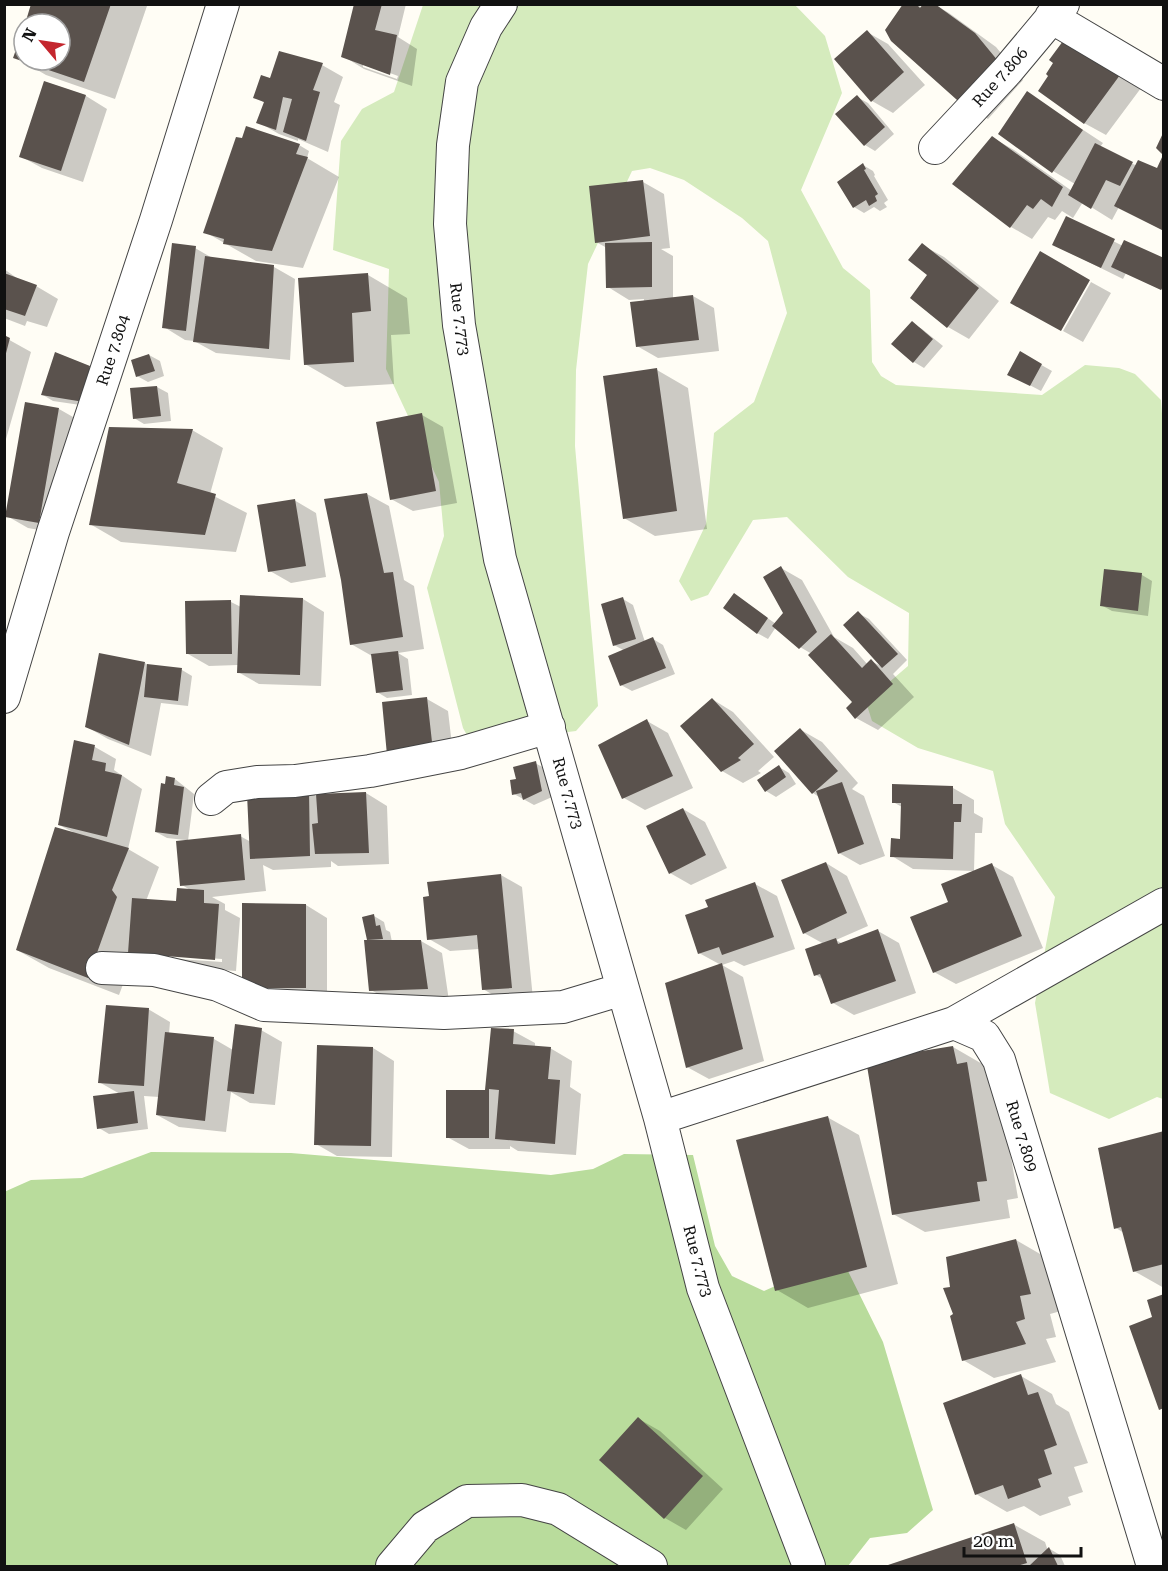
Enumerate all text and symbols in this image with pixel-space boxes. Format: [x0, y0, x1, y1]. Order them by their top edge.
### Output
north arrow [12, 12, 72, 72]
text: N [18, 25, 41, 45]
street label: Rue 7.806 [968, 43, 1032, 111]
street label: Rue 7.773 [446, 281, 474, 357]
street label: Rue 7.804 [93, 312, 133, 388]
street label: Rue 7.773 [549, 755, 587, 831]
street label: Rue 7.809 [1002, 1098, 1042, 1174]
street label: Rue 7.773 [679, 1223, 717, 1299]
scale bar [964, 1520, 1081, 1558]
text: 20 m [973, 1530, 1014, 1551]

